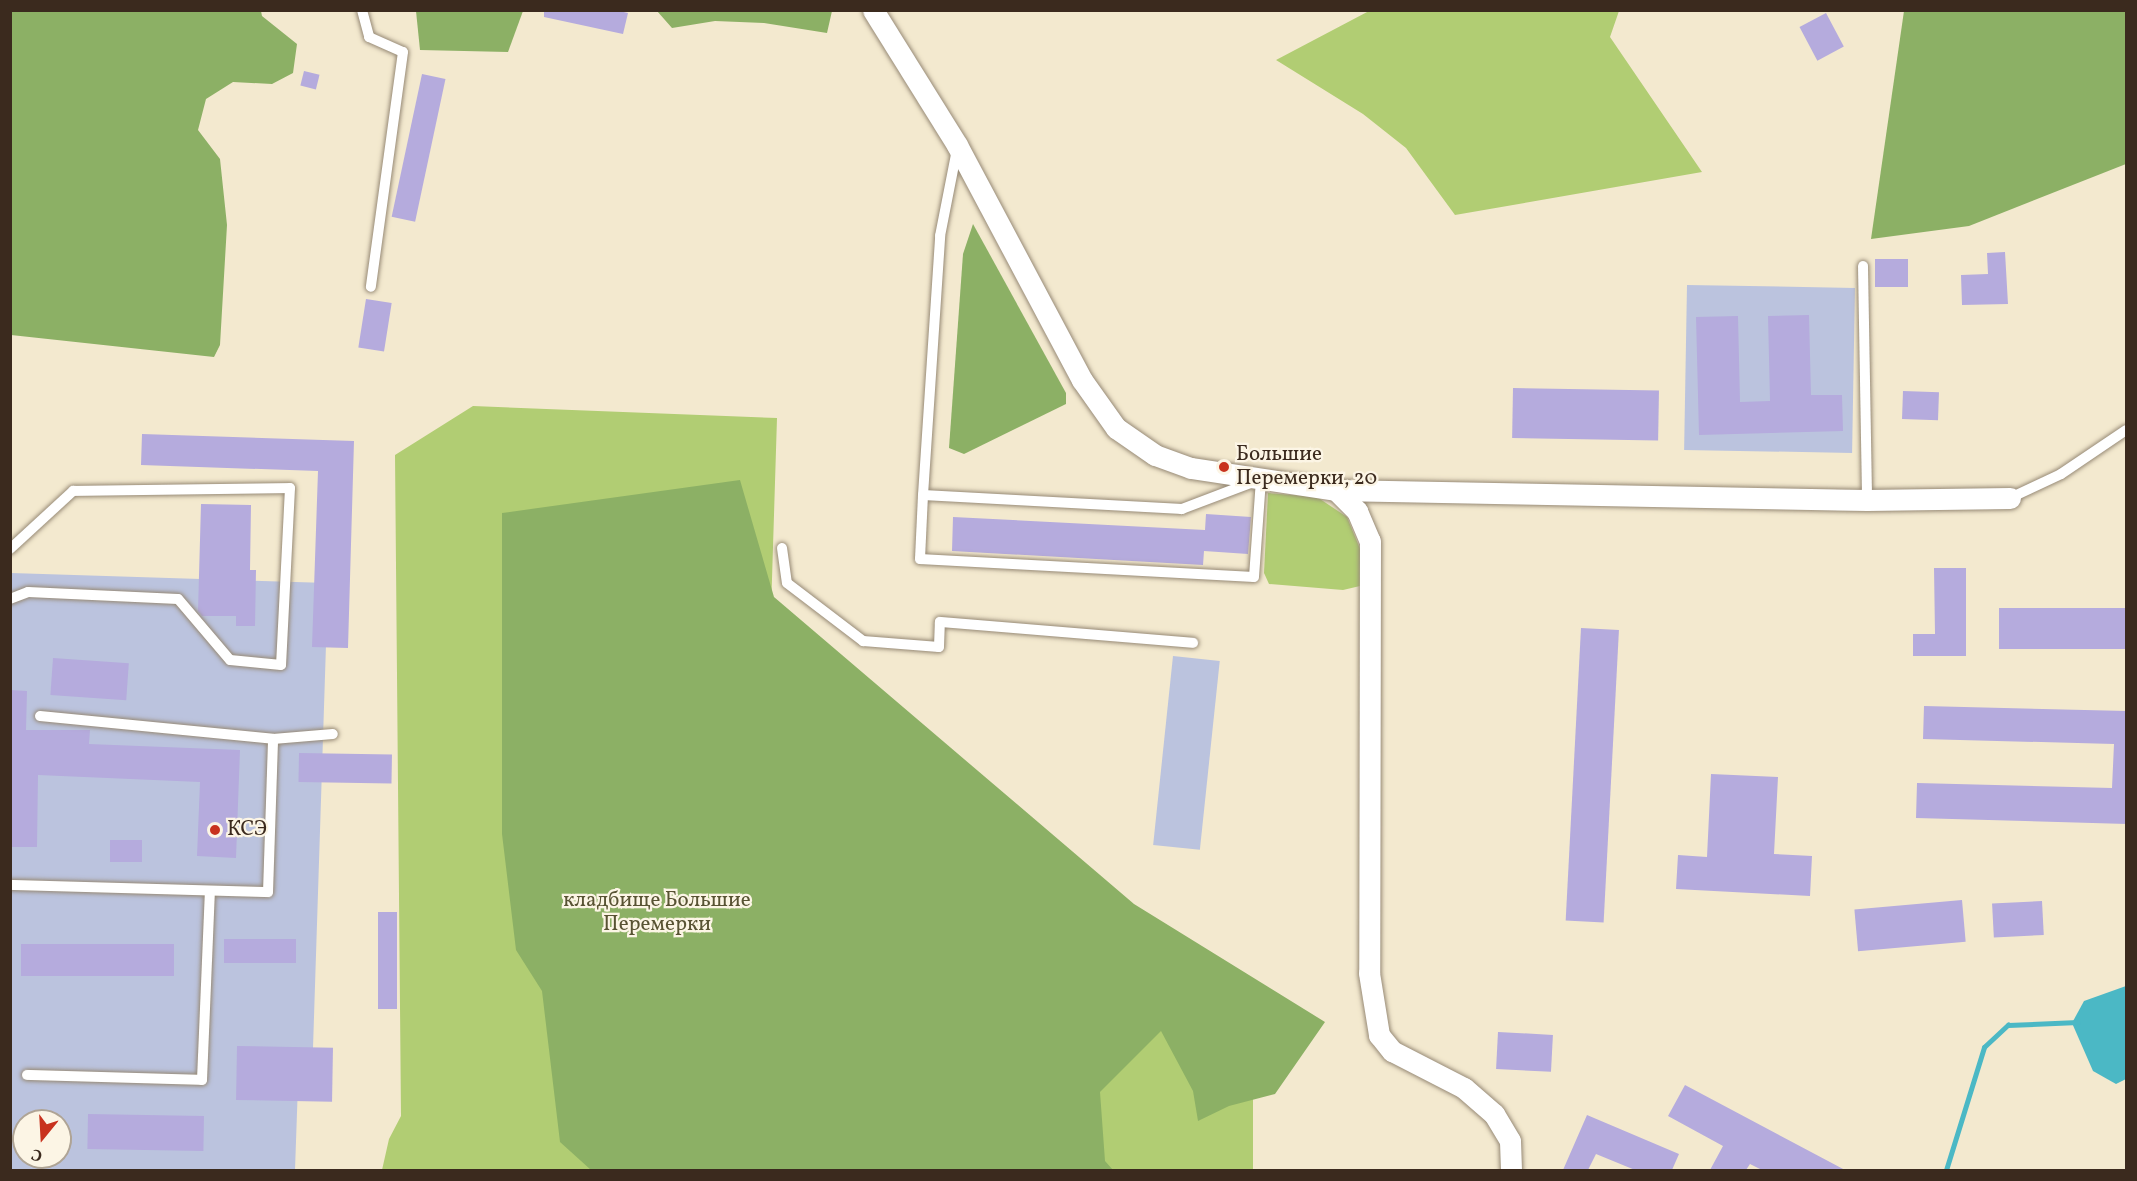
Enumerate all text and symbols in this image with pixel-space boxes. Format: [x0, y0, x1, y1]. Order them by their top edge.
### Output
place label: Большие Перемерки, 20 [1236, 442, 1377, 492]
marker: Большие Перемерки, 20 [1217, 460, 1231, 474]
place label: КСЭ [227, 817, 267, 843]
marker: КСЭ [208, 823, 222, 837]
park label: кладбище Большие Перемерки [563, 888, 751, 938]
north arrow [12, 1109, 72, 1169]
text: С [29, 1142, 45, 1166]

